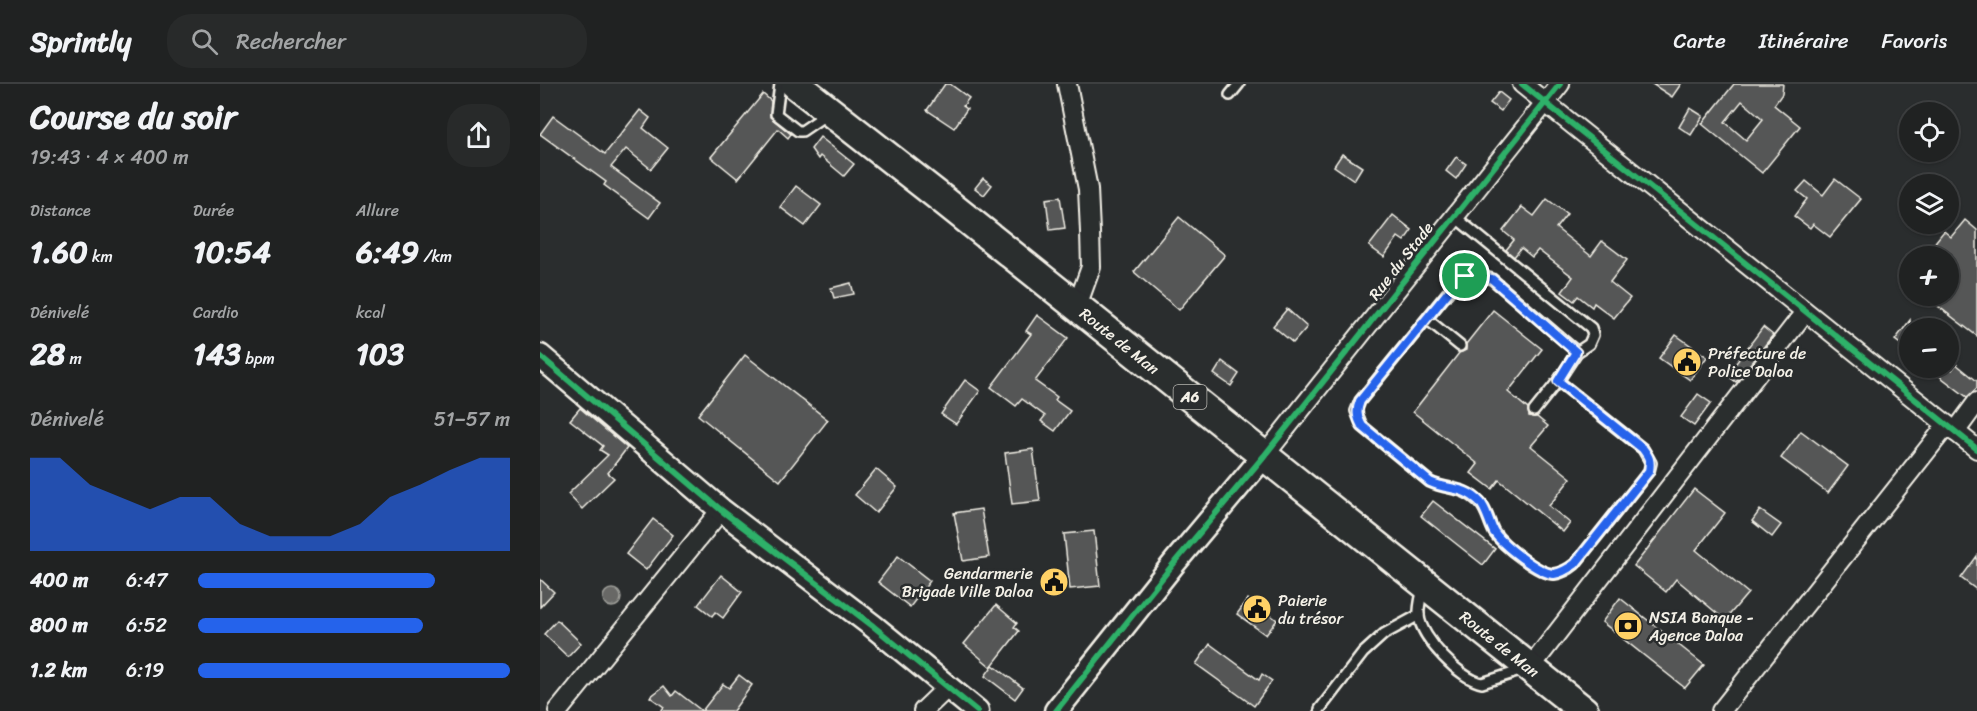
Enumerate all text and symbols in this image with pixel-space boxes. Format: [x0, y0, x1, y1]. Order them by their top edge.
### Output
search box [167, 14, 587, 68]
text: Sprintly [30, 17, 131, 66]
text: Rechercher [236, 22, 346, 61]
text: Carte [1674, 22, 1726, 60]
text: Itinéraire [1759, 22, 1849, 60]
text: Favoris [1882, 22, 1947, 60]
icon: search [188, 25, 221, 58]
text: Course du soir [30, 88, 236, 146]
map controls [1899, 102, 1959, 378]
button: locate [1899, 102, 1959, 162]
button: share [447, 104, 510, 167]
text: 19:43 · 4 × 400 m [30, 140, 189, 175]
button: layers [1899, 174, 1959, 234]
text: Distance [30, 196, 91, 225]
text: Durée [193, 196, 234, 225]
text: Allure [356, 196, 399, 225]
street label: Rue du Stade [1361, 215, 1441, 307]
text: 1.60 [30, 225, 88, 279]
text: 10:54 [193, 225, 271, 279]
text: 6:49 [356, 225, 419, 279]
text: km [88, 242, 113, 271]
text: /km [419, 242, 452, 271]
button: + [1899, 246, 1959, 306]
pin [1439, 250, 1490, 301]
icon: arrive [1448, 259, 1481, 292]
text: Dénivelé [30, 298, 89, 327]
text: Cardio [193, 298, 238, 327]
text: kcal [356, 298, 385, 327]
street label: Route de Man [1073, 300, 1167, 382]
button: − [1899, 318, 1959, 378]
text: 28 [30, 327, 65, 381]
text: 143 [193, 327, 241, 381]
text: 103 [356, 327, 404, 381]
place label: Préfecture de Police Daloa [1708, 339, 1806, 386]
text: m [65, 344, 82, 373]
text: bpm [241, 344, 275, 373]
public building icon: Préfecture de Police Daloa [1671, 346, 1703, 378]
road number: A6 [1174, 385, 1206, 409]
text: Dénivelé [30, 402, 104, 437]
text: 51–57 m [434, 402, 510, 437]
place label: Gendarmerie Brigade Ville Daloa [902, 559, 1034, 606]
text: 400 m [30, 563, 88, 598]
text: 6:47 [126, 563, 167, 598]
public building icon: Gendarmerie Brigade Ville Daloa [1038, 566, 1070, 598]
place label: Paierie du trésor [1278, 586, 1344, 633]
public building icon: Paierie du trésor [1241, 593, 1273, 625]
street label: Route de Man [1453, 603, 1547, 685]
place label: NSIA Banque - Agence Daloa [1648, 603, 1754, 650]
text: 800 m [30, 608, 88, 643]
text: 6:52 [126, 608, 167, 643]
bank icon: NSIA Banque - Agence Daloa [1612, 610, 1644, 642]
text: 1.2 km [30, 653, 87, 688]
text: 6:19 [126, 653, 164, 688]

